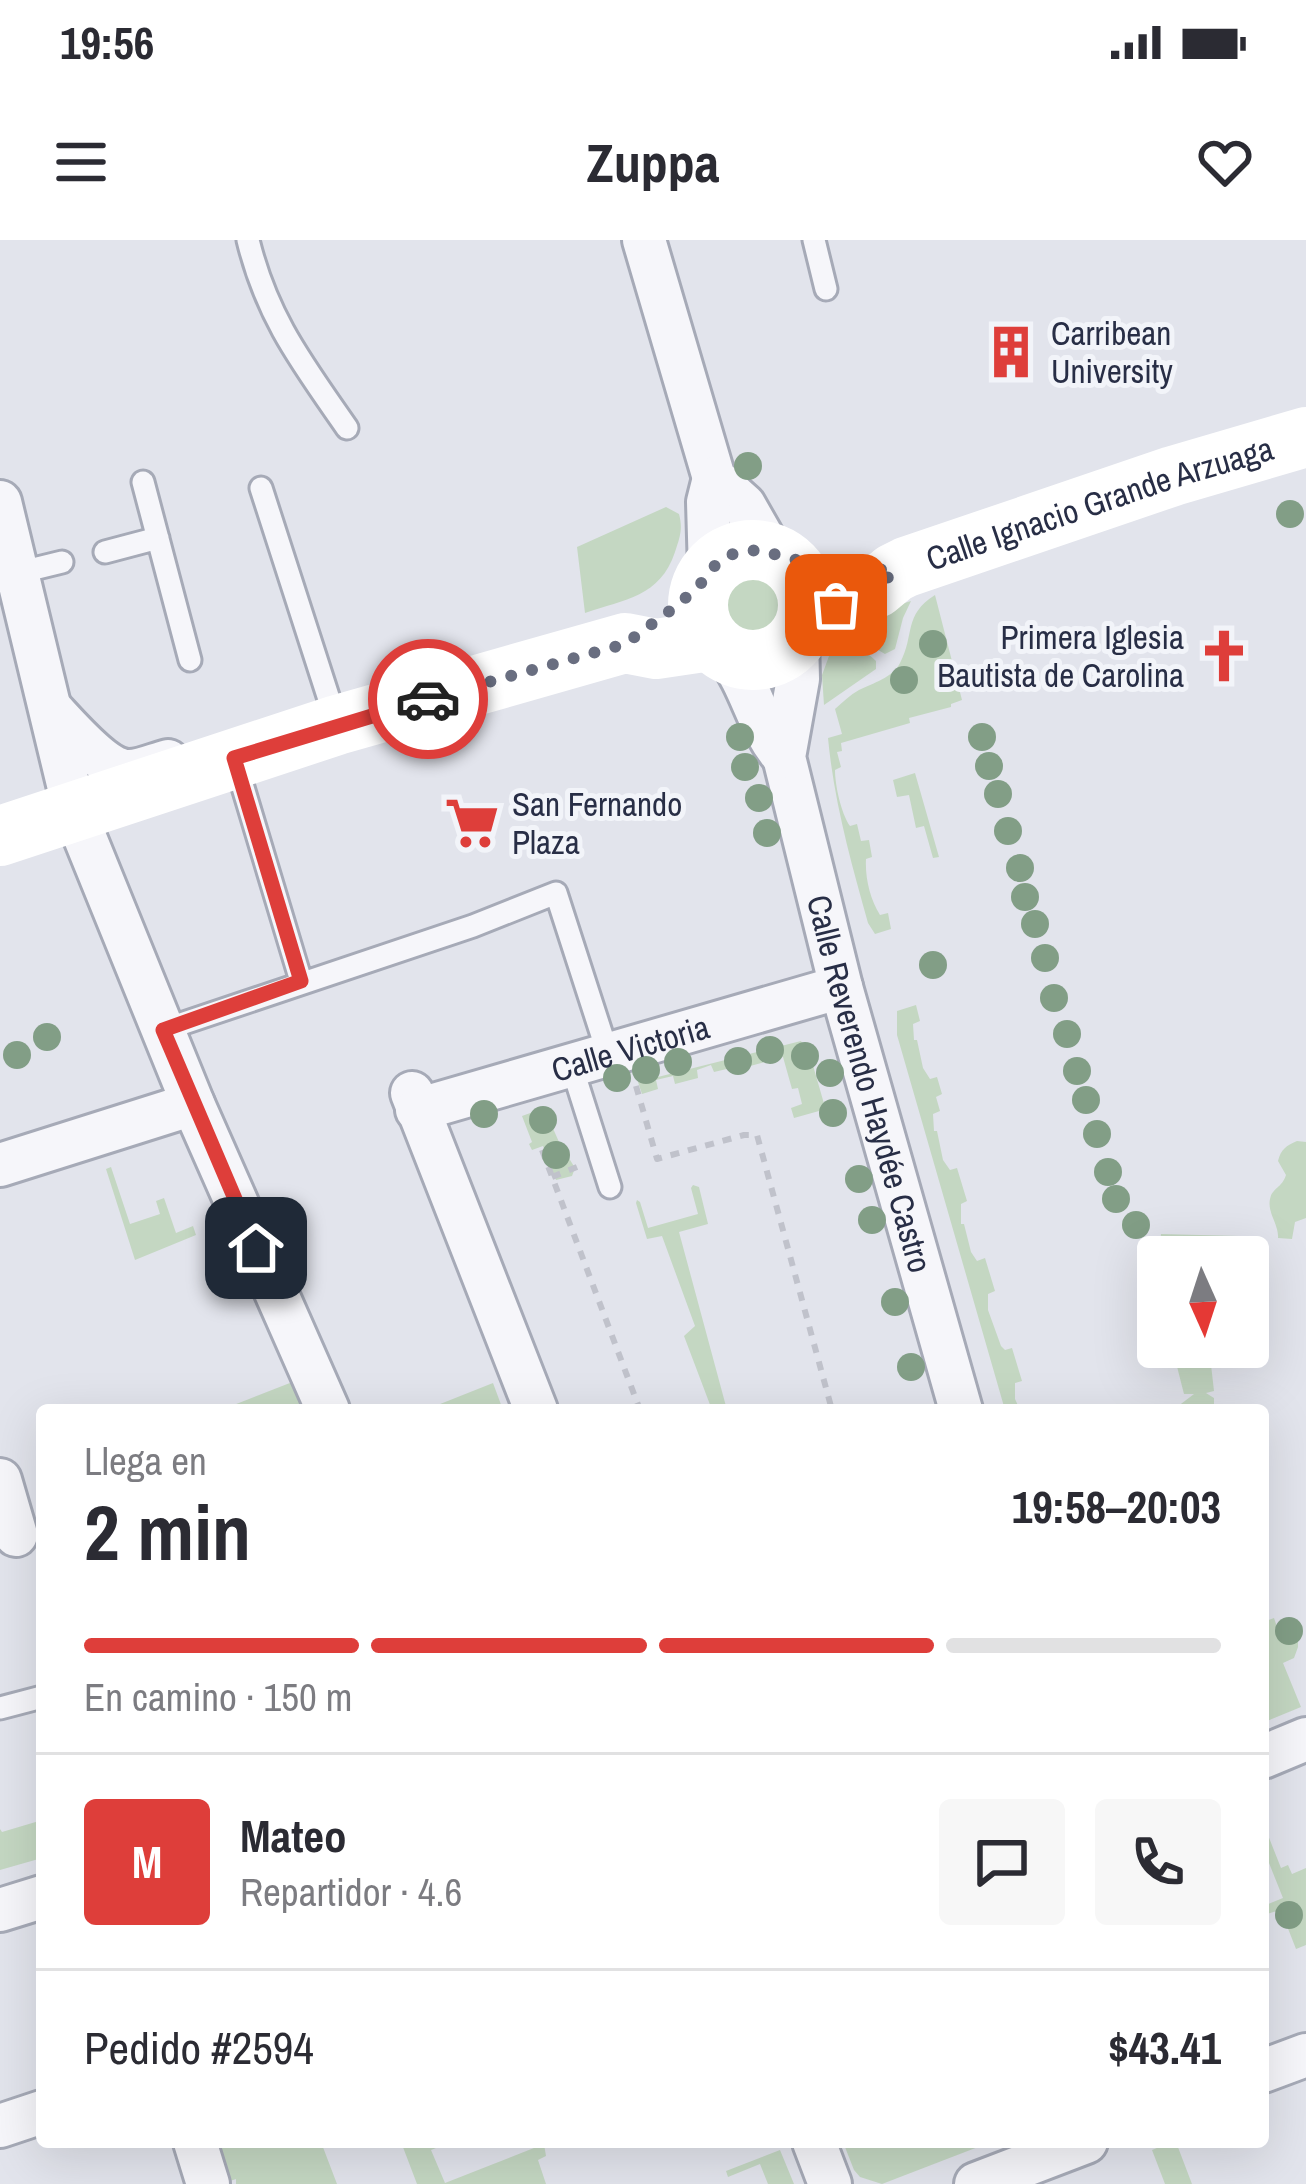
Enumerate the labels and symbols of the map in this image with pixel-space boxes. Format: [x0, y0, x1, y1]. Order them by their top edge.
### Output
place label: Carribean University [1051, 311, 1173, 393]
building icon: Carribean University [982, 323, 1040, 381]
street label: Calle Ignacio Grande Arzuaga [920, 426, 1278, 581]
pin [785, 554, 887, 656]
place label: Primera Iglesia Bautista de Carolina [937, 615, 1184, 697]
church icon: Primera Iglesia Bautista de Carolina [1195, 627, 1253, 685]
courier [368, 639, 488, 759]
place label: San Fernando Plaza [512, 782, 682, 864]
supermarket icon: San Fernando Plaza [443, 794, 501, 852]
street label: Calle Reverendo Haydée Castro [797, 890, 943, 1277]
street label: Calle Victoria [546, 1004, 714, 1092]
pin [205, 1197, 307, 1299]
north arrow [1137, 1236, 1269, 1368]

